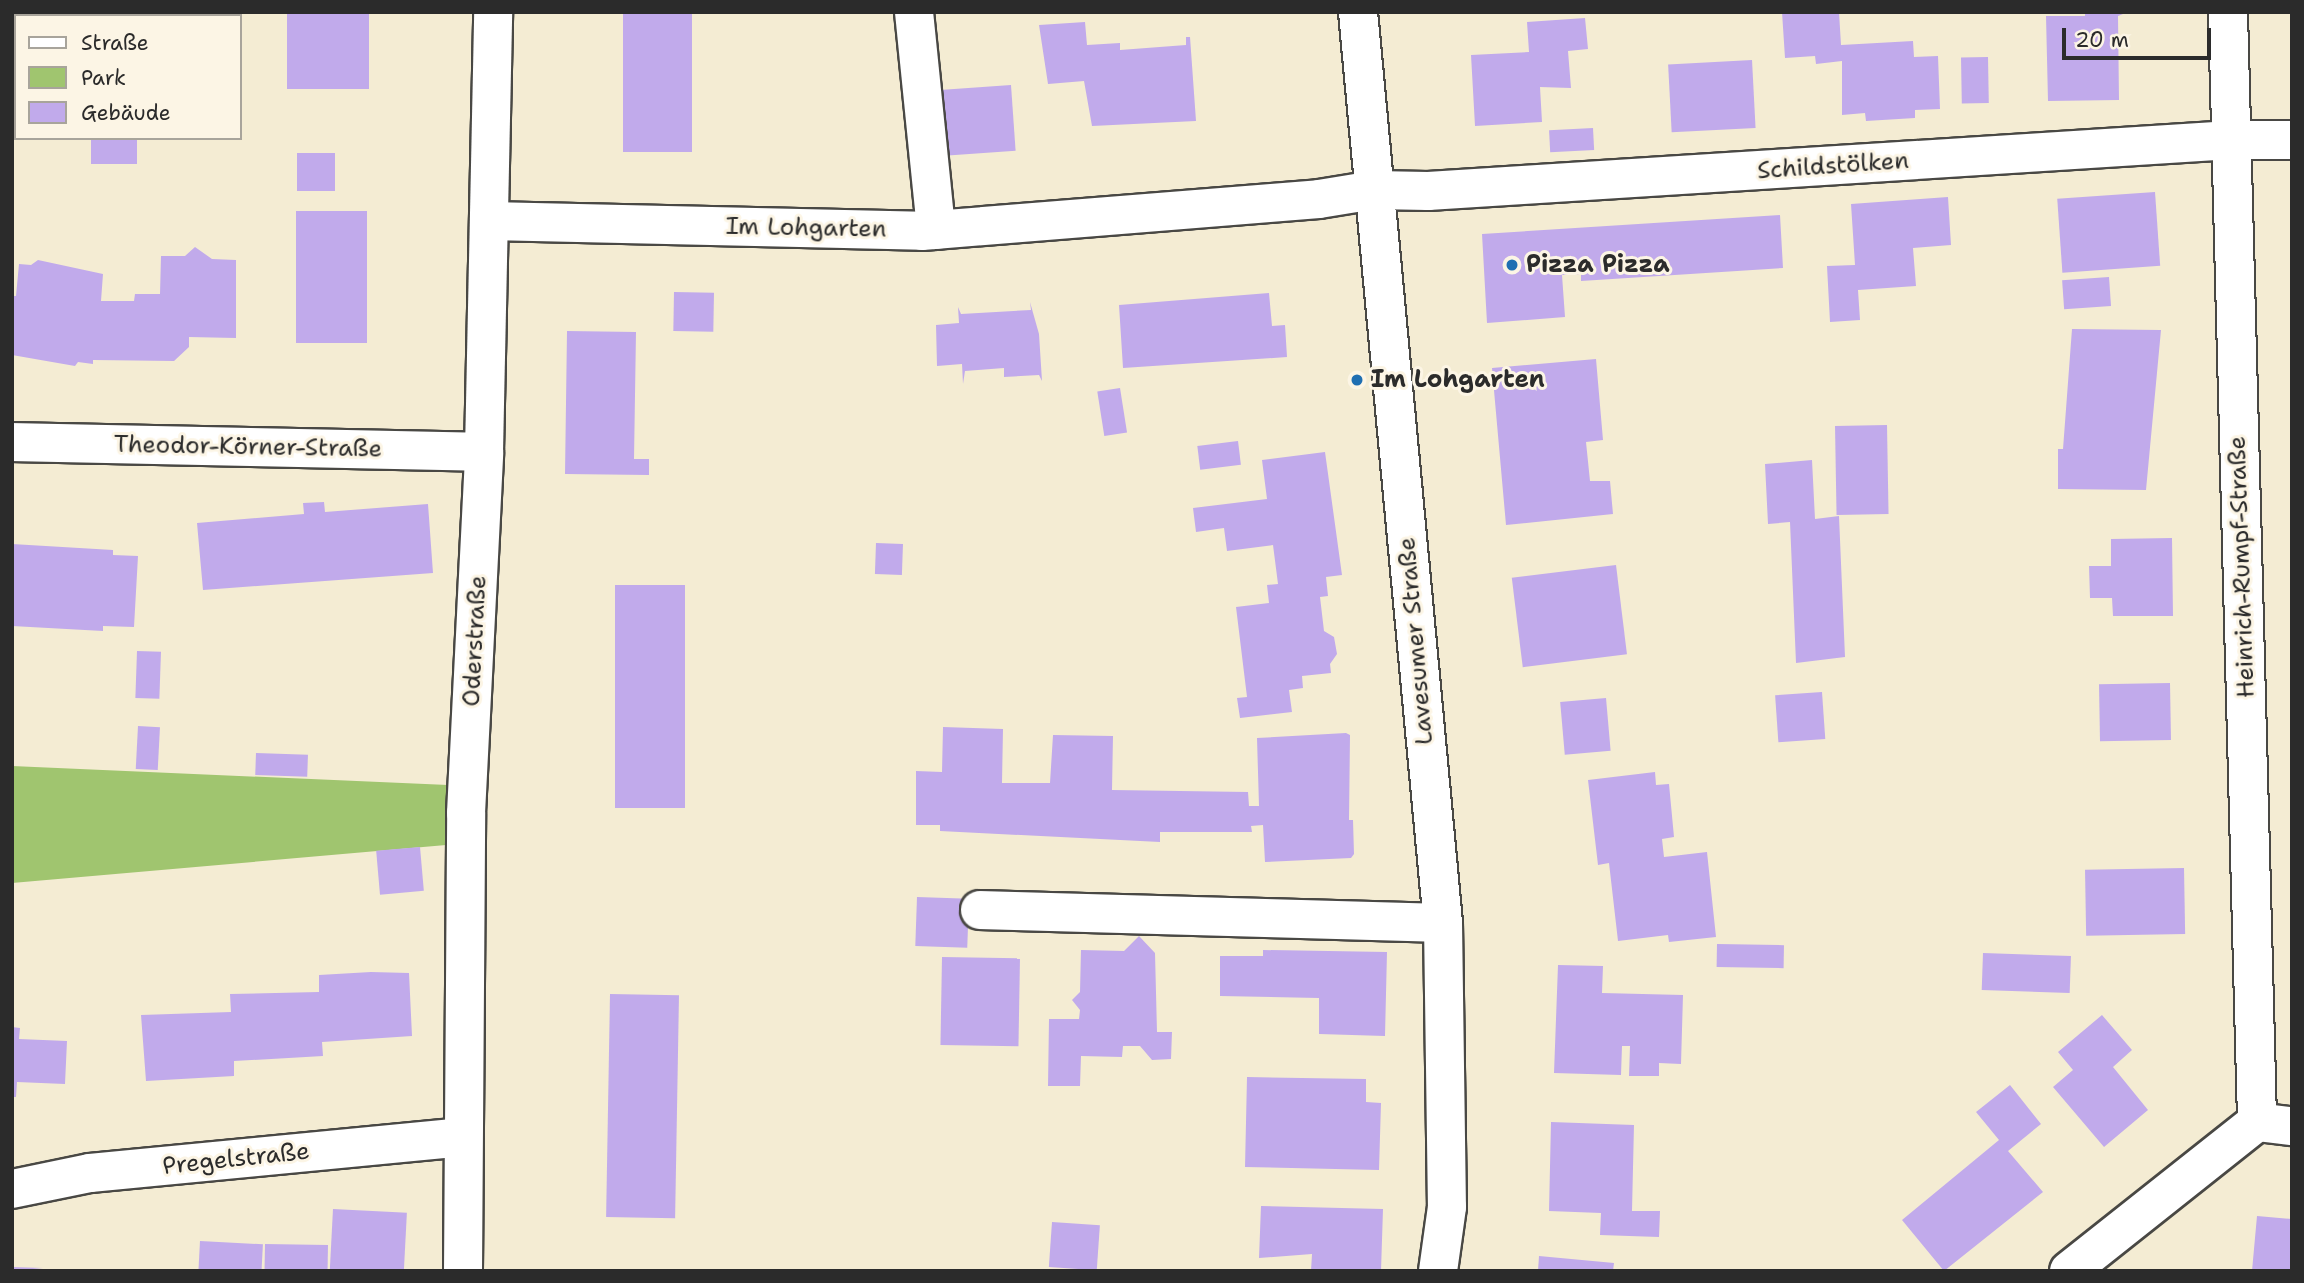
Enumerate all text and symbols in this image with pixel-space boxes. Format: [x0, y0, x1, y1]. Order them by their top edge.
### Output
legend [14, 14, 242, 140]
scale bar [2066, 14, 2215, 58]
text: 20 m [2075, 26, 2129, 54]
text: Straße [81, 29, 149, 57]
text: Park [81, 64, 126, 92]
text: Gebäude [81, 99, 171, 127]
street label: Schildstölken [1756, 146, 1910, 186]
street label: Im Lohgarten [725, 212, 887, 244]
place label: Pizza Pizza [1526, 251, 1670, 279]
marker: Pizza Pizza [1504, 257, 1520, 273]
place label: Im Lohgarten [1371, 366, 1545, 394]
marker: Im Lohgarten [1349, 372, 1365, 388]
street label: Theodor-Körner-Straße [114, 430, 382, 464]
street label: Heinrich-Rumpf-Straße [2223, 436, 2261, 698]
street label: Lavesumer Straße [1393, 536, 1439, 746]
street label: Oderstraße [457, 575, 493, 707]
street label: Pregelstraße [161, 1137, 311, 1181]

